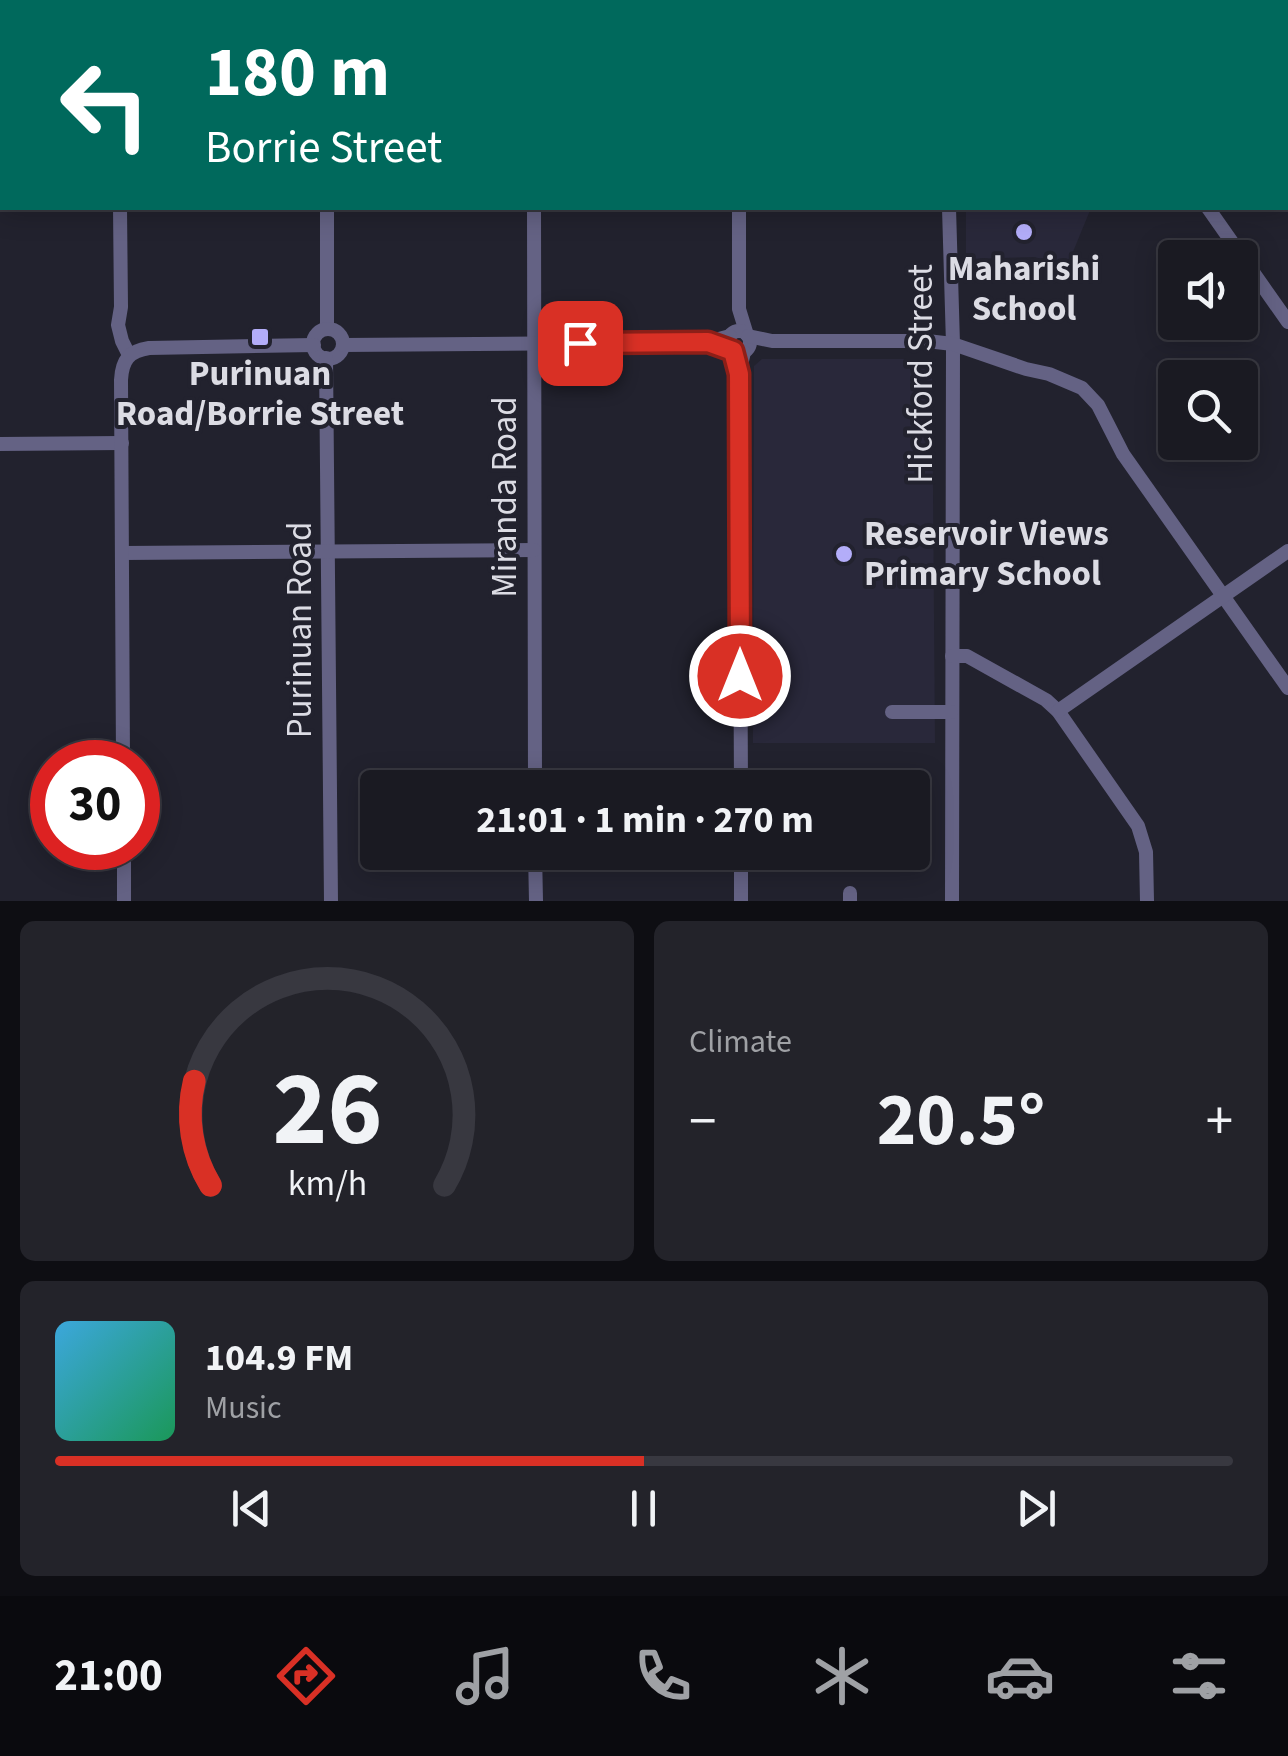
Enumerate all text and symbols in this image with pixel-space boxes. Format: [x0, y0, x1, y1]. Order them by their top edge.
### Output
text: 180 m [205, 23, 390, 123]
icon: left [40, 40, 170, 170]
text: Borrie Street [205, 116, 442, 180]
marker: Maharishi School [1013, 221, 1035, 243]
map controls [1158, 240, 1258, 460]
button: sound [1158, 240, 1258, 340]
place label: Maharishi School [948, 244, 1100, 334]
street label: Hickford Street [896, 264, 946, 484]
pin [538, 301, 623, 386]
icon: arrive [553, 316, 608, 371]
marker: Purinuan Road/Borrie Street [249, 326, 271, 348]
place label: Purinuan Road/Borrie Street [116, 349, 404, 439]
button: search [1158, 360, 1258, 460]
street label: Miranda Road [480, 396, 530, 598]
place label: Reservoir Views Primary School [864, 509, 1109, 599]
street label: Purinuan Road [275, 522, 325, 738]
marker: Reservoir Views Primary School [833, 543, 855, 565]
position arrow [688, 624, 792, 728]
speed limit sign: 30 [30, 740, 160, 870]
text: 21:01 · 1 min · 270 m [476, 793, 814, 847]
text: Climate [689, 1019, 792, 1065]
text: 26 [272, 1037, 382, 1185]
text: 20.5° [877, 1067, 1045, 1174]
text: − [689, 1083, 716, 1161]
text: + [1206, 1083, 1233, 1161]
text: km/h [287, 1158, 367, 1209]
text: 104.9 FM [205, 1331, 353, 1385]
text: Music [205, 1385, 282, 1431]
icon: previous [224, 1481, 279, 1536]
icon: pause [616, 1481, 671, 1536]
icon: next [1009, 1481, 1064, 1536]
icon: directions [271, 1641, 341, 1711]
icon: music [450, 1641, 520, 1711]
icon: phone [628, 1641, 698, 1711]
icon: climate [807, 1641, 877, 1711]
icon: car [985, 1641, 1055, 1711]
icon: filters [1164, 1641, 1234, 1711]
text: 21:00 [54, 1644, 163, 1708]

